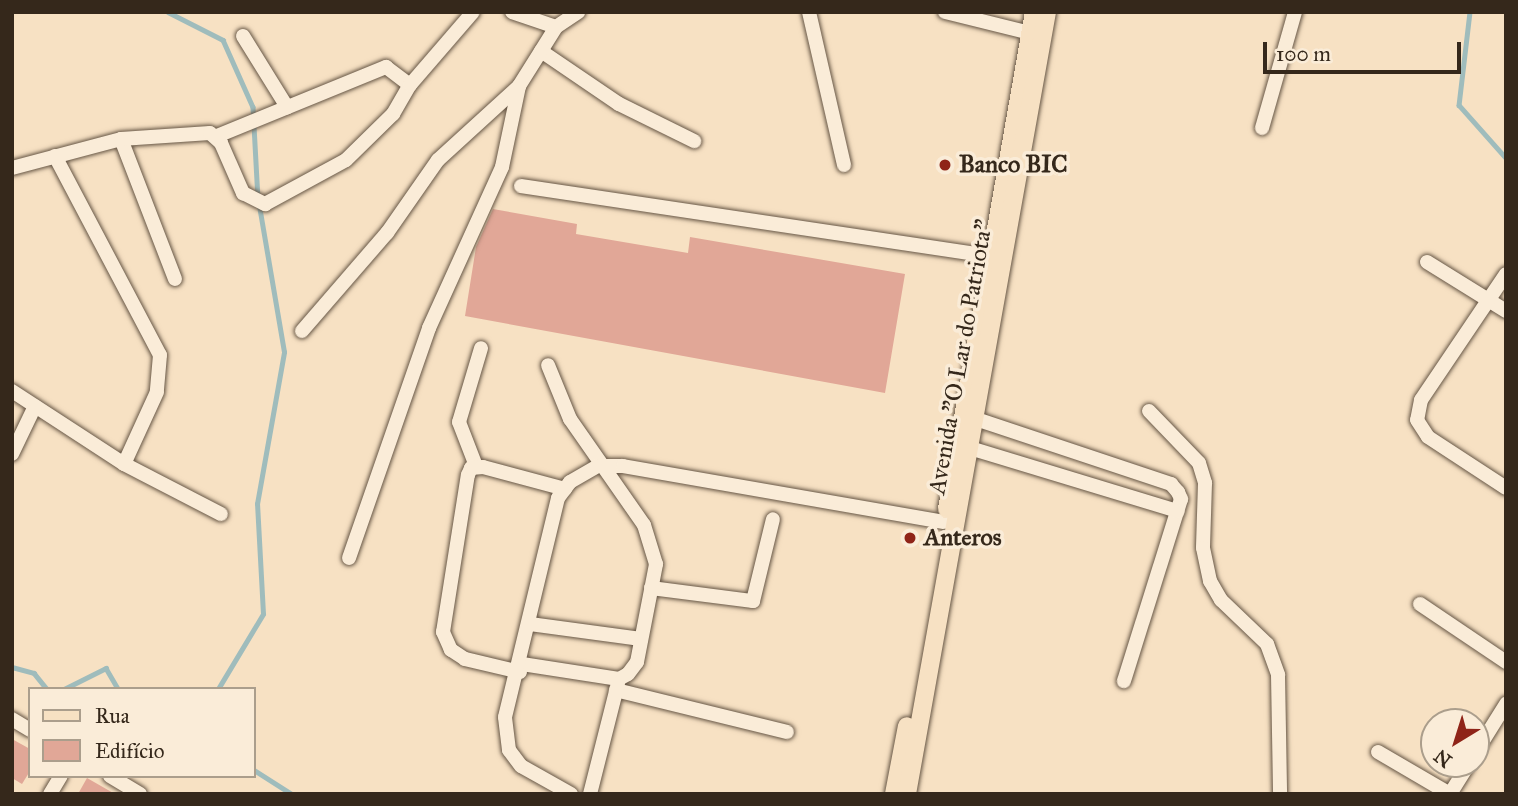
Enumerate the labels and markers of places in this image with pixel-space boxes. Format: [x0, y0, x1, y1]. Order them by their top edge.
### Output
place label: Banco BIC [959, 151, 1068, 179]
marker: Banco BIC [937, 157, 953, 173]
place label: Anteros [924, 524, 1001, 552]
marker: Anteros [902, 530, 918, 546]

